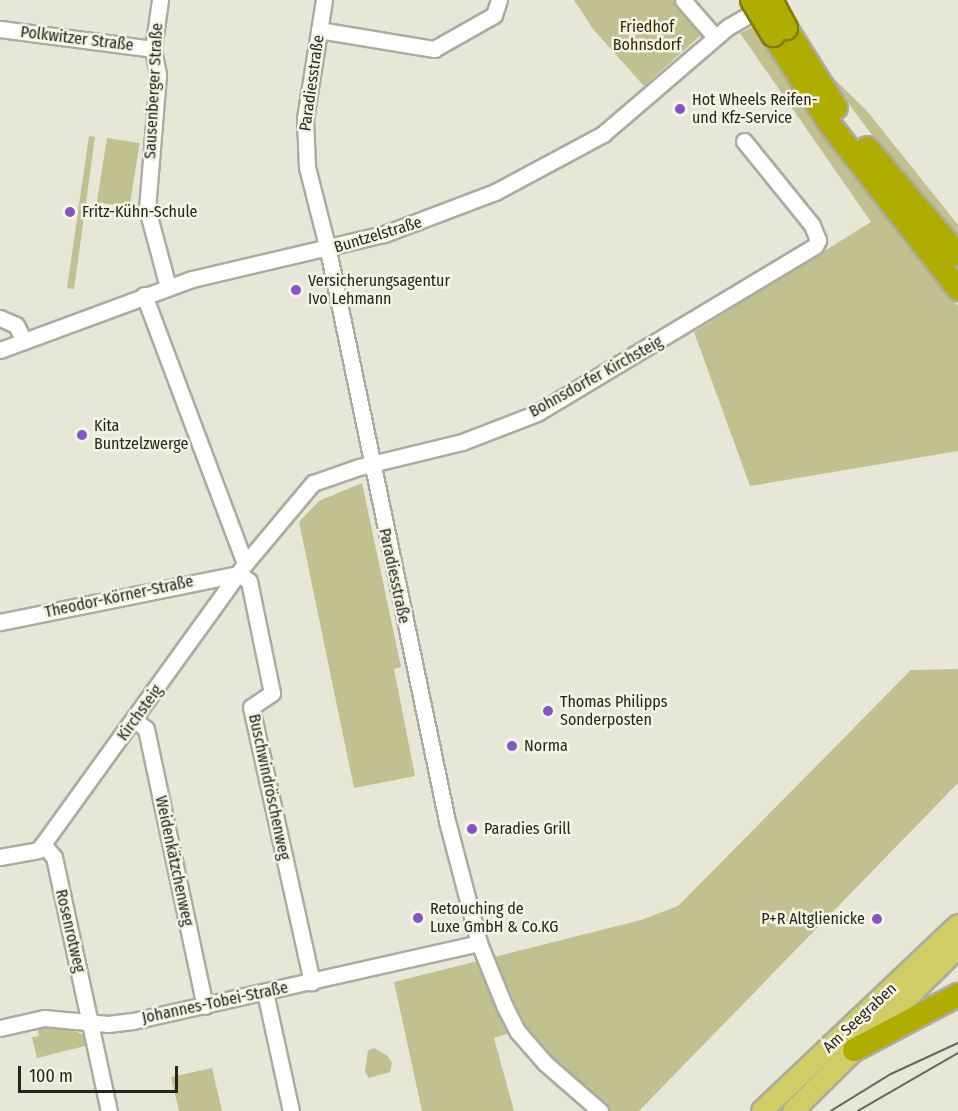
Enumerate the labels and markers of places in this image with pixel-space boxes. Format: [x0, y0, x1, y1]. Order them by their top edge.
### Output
place label: Hot Wheels Reifen- und Kfz-Service [692, 90, 818, 128]
marker: Hot Wheels Reifen- und Kfz-Service [673, 102, 687, 116]
place label: Fritz-Kühn-Schule [82, 202, 197, 222]
marker: Fritz-Kühn-Schule [63, 205, 77, 219]
place label: Versicherungsagentur Ivo Lehmann [308, 271, 450, 309]
marker: Versicherungsagentur Ivo Lehmann [289, 283, 303, 297]
place label: Kita Buntzelzwerge [94, 416, 189, 454]
marker: Kita Buntzelzwerge [75, 428, 89, 442]
place label: Thomas Philipps Sonderposten [560, 692, 668, 730]
marker: Thomas Philipps Sonderposten [541, 704, 555, 718]
place label: Norma [524, 736, 568, 756]
marker: Norma [505, 739, 519, 753]
place label: Paradies Grill [484, 819, 571, 839]
marker: Paradies Grill [465, 822, 479, 836]
place label: Retouching de Luxe GmbH & Co.KG [430, 899, 558, 937]
place label: P+R Altglienicke [761, 909, 865, 929]
marker: Retouching de Luxe GmbH & Co.KG [411, 911, 425, 925]
marker: P+R Altglienicke [870, 912, 884, 926]

